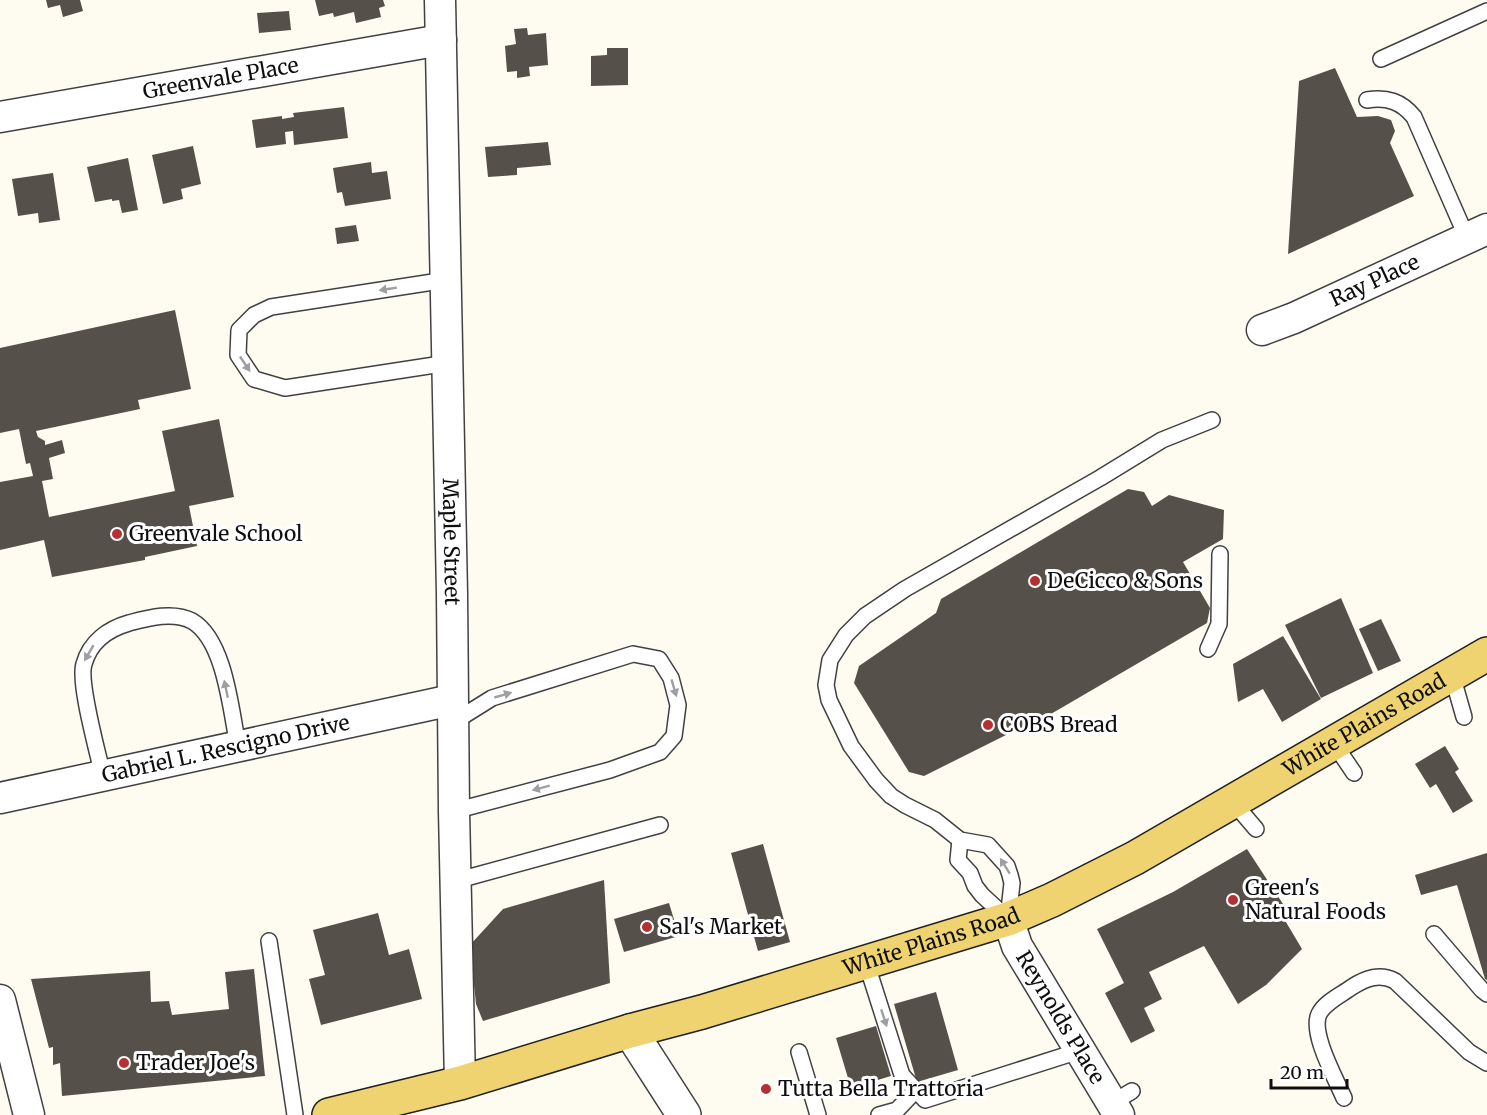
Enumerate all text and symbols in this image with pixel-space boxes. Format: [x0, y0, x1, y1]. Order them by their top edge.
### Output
street label: Greenvale Place [141, 51, 301, 105]
street label: Ray Place [1326, 248, 1423, 313]
one-way arrow [379, 285, 398, 294]
one-way arrow [239, 356, 250, 373]
street label: Maple Street [437, 478, 466, 606]
place label: Greenvale School [129, 520, 303, 547]
marker: Greenvale School [110, 527, 124, 541]
place label: DeCicco & Sons [1047, 567, 1203, 594]
marker: DeCicco & Sons [1028, 574, 1042, 588]
one-way arrow [84, 645, 94, 662]
street label: White Plains Road [1277, 667, 1451, 783]
one-way arrow [221, 679, 230, 698]
one-way arrow [670, 679, 679, 697]
one-way arrow [494, 690, 512, 699]
street label: Gabriel L. Rescigno Drive [99, 709, 352, 789]
place label: COBS Bread [1000, 711, 1118, 738]
marker: COBS Bread [981, 718, 995, 732]
one-way arrow [532, 784, 550, 794]
one-way arrow [999, 858, 1010, 874]
place label: Green's Natural Foods [1245, 874, 1386, 925]
marker: Green's Natural Foods [1226, 893, 1240, 907]
street label: White Plains Road [839, 901, 1024, 982]
place label: Sal's Market [659, 913, 782, 940]
marker: Sal's Market [640, 920, 654, 934]
street label: Reynolds Place [1010, 946, 1111, 1089]
one-way arrow [880, 1009, 889, 1027]
place label: Trader Joe's [136, 1049, 255, 1076]
scale bar [1271, 1052, 1348, 1090]
marker: Trader Joe's [117, 1056, 131, 1070]
text: 20 m [1280, 1061, 1324, 1084]
place label: Tutta Bella Trattoria [778, 1075, 984, 1102]
marker: Tutta Bella Trattoria [759, 1082, 773, 1096]

